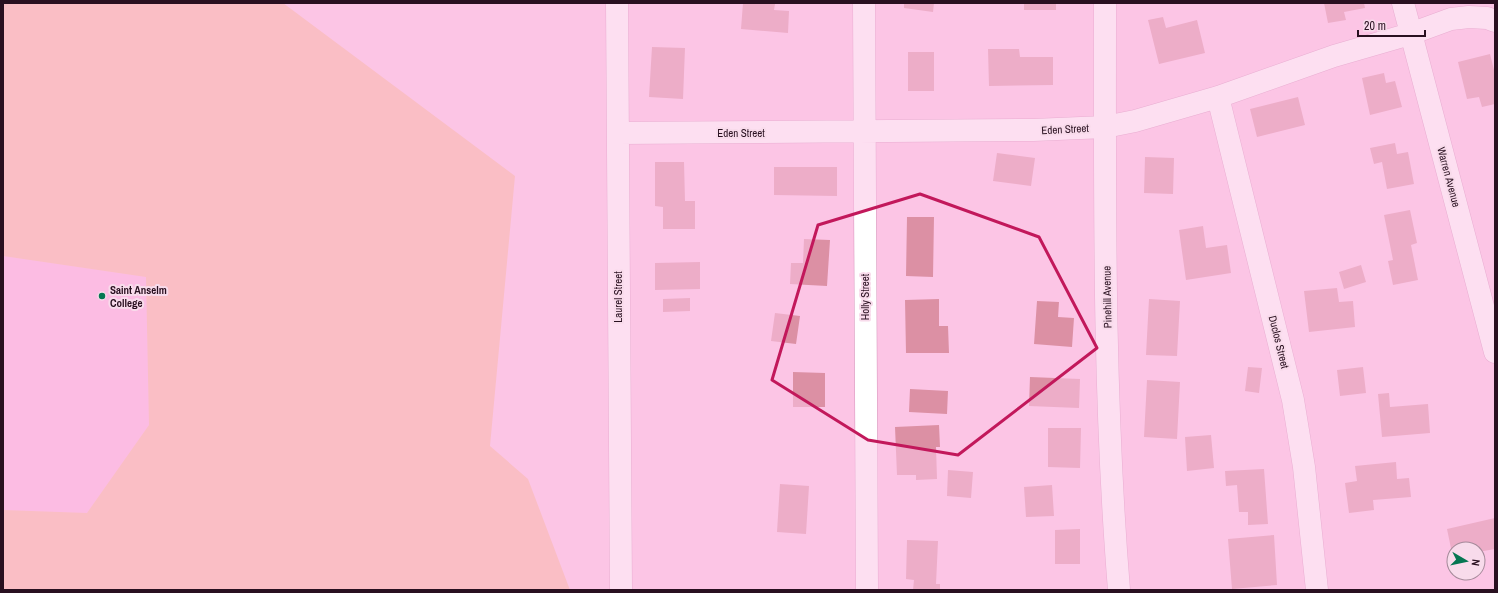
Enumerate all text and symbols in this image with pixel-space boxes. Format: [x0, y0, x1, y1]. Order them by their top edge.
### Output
scale bar [1358, 12, 1425, 38]
text: 20 m [1364, 18, 1386, 34]
street label: Eden Street [1041, 121, 1090, 137]
street label: Eden Street [717, 126, 765, 140]
street label: Warren Avenue [1434, 145, 1464, 209]
street label: Pinehill Avenue [1099, 266, 1115, 328]
street label: Laurel Street [611, 271, 625, 323]
street label: Holly Street [858, 273, 872, 320]
place label: Saint Anselm College [110, 283, 167, 310]
marker: Saint Anselm College [97, 291, 107, 301]
street label: Duclos Street [1266, 314, 1292, 370]
north arrow [1446, 541, 1486, 581]
text: N [1468, 558, 1483, 567]

